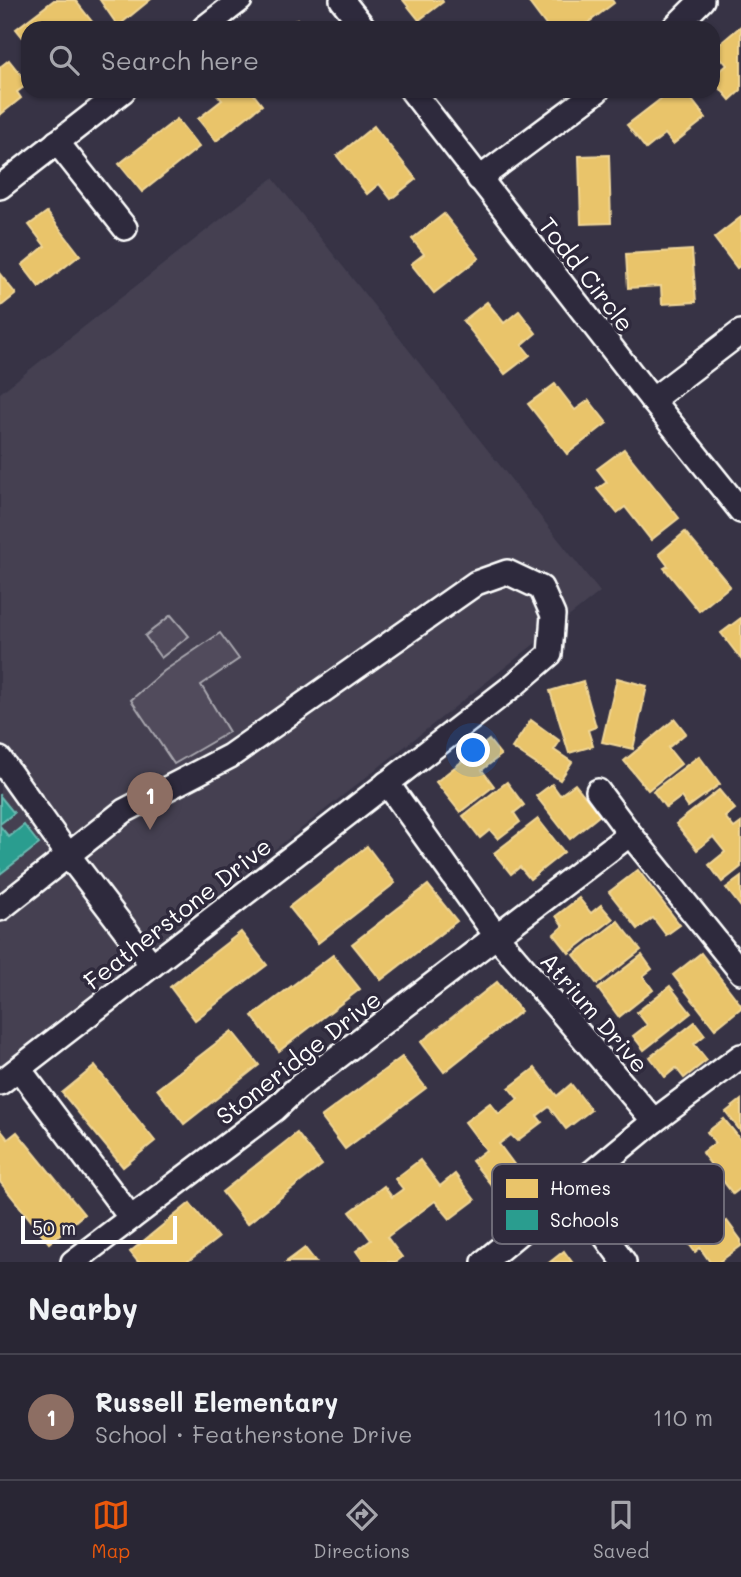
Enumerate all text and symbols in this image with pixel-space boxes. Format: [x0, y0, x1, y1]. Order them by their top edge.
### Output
search box [21, 21, 720, 98]
icon: search [45, 41, 83, 79]
text: Search here [101, 43, 259, 77]
street label: Todd Circle [533, 210, 641, 338]
your location [456, 733, 490, 767]
pin: 1 [127, 772, 173, 830]
street label: Featherstone Drive [77, 830, 277, 996]
street label: Atrium Drive [534, 945, 656, 1079]
street label: Stoneridge Drive [209, 983, 387, 1131]
legend [492, 1164, 724, 1244]
text: Homes [550, 1175, 611, 1200]
text: Schools [550, 1207, 619, 1232]
scale bar [21, 1213, 177, 1245]
text: 50 m [32, 1215, 76, 1240]
text: Nearby [28, 1288, 138, 1328]
text: Russell Elementary [95, 1385, 338, 1419]
text: 1 [46, 1402, 56, 1432]
text: 110 m [653, 1402, 713, 1432]
text: School · Featherstone Drive [95, 1419, 413, 1449]
tab: Map [92, 1496, 130, 1563]
tab: Directions [313, 1496, 410, 1563]
tab: Saved [593, 1496, 649, 1563]

